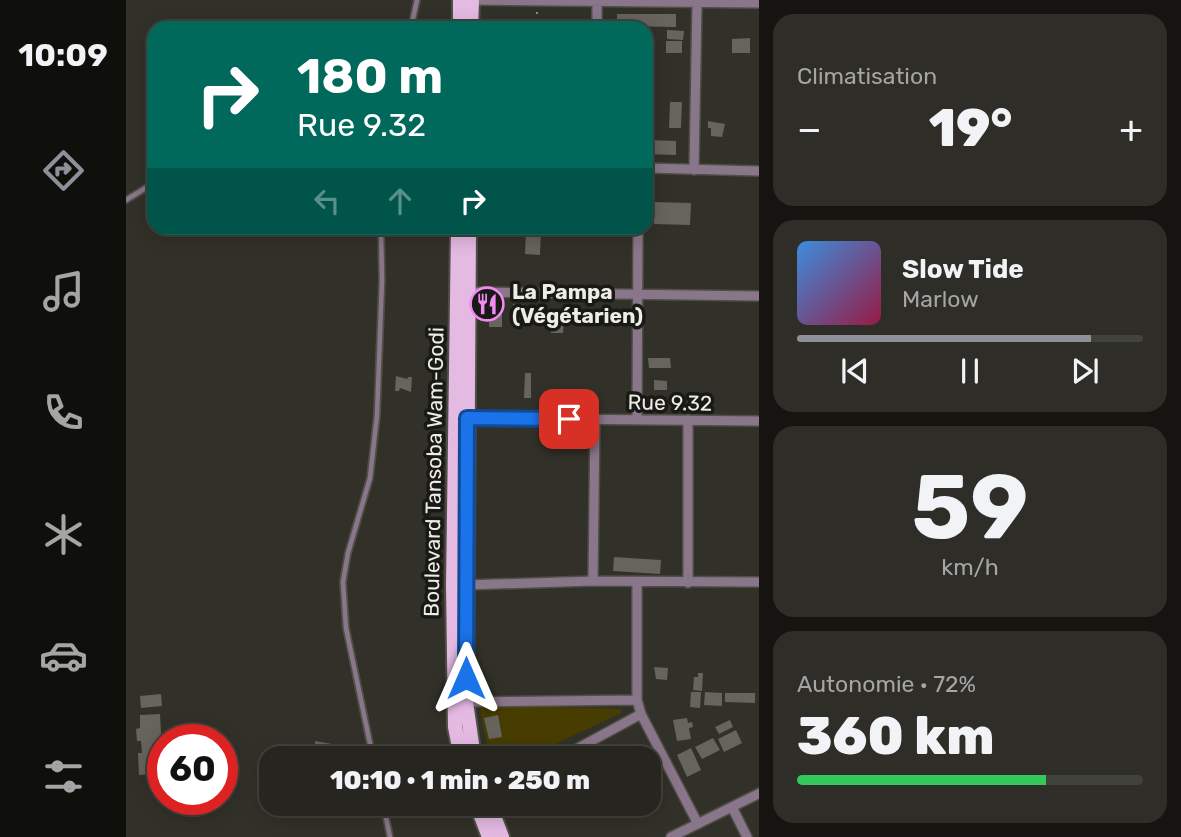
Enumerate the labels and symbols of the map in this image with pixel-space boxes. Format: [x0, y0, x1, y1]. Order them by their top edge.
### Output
place label: La Pampa (Végétarien) [512, 279, 643, 328]
restaurant icon: La Pampa (Végétarien) [468, 285, 506, 323]
street label: Boulevard Tansoba Wam-Godi [418, 327, 449, 617]
pin [539, 389, 599, 449]
street label: Rue 9.32 [627, 389, 713, 416]
position arrow [429, 641, 503, 715]
speed limit sign: 60 [147, 724, 238, 815]

